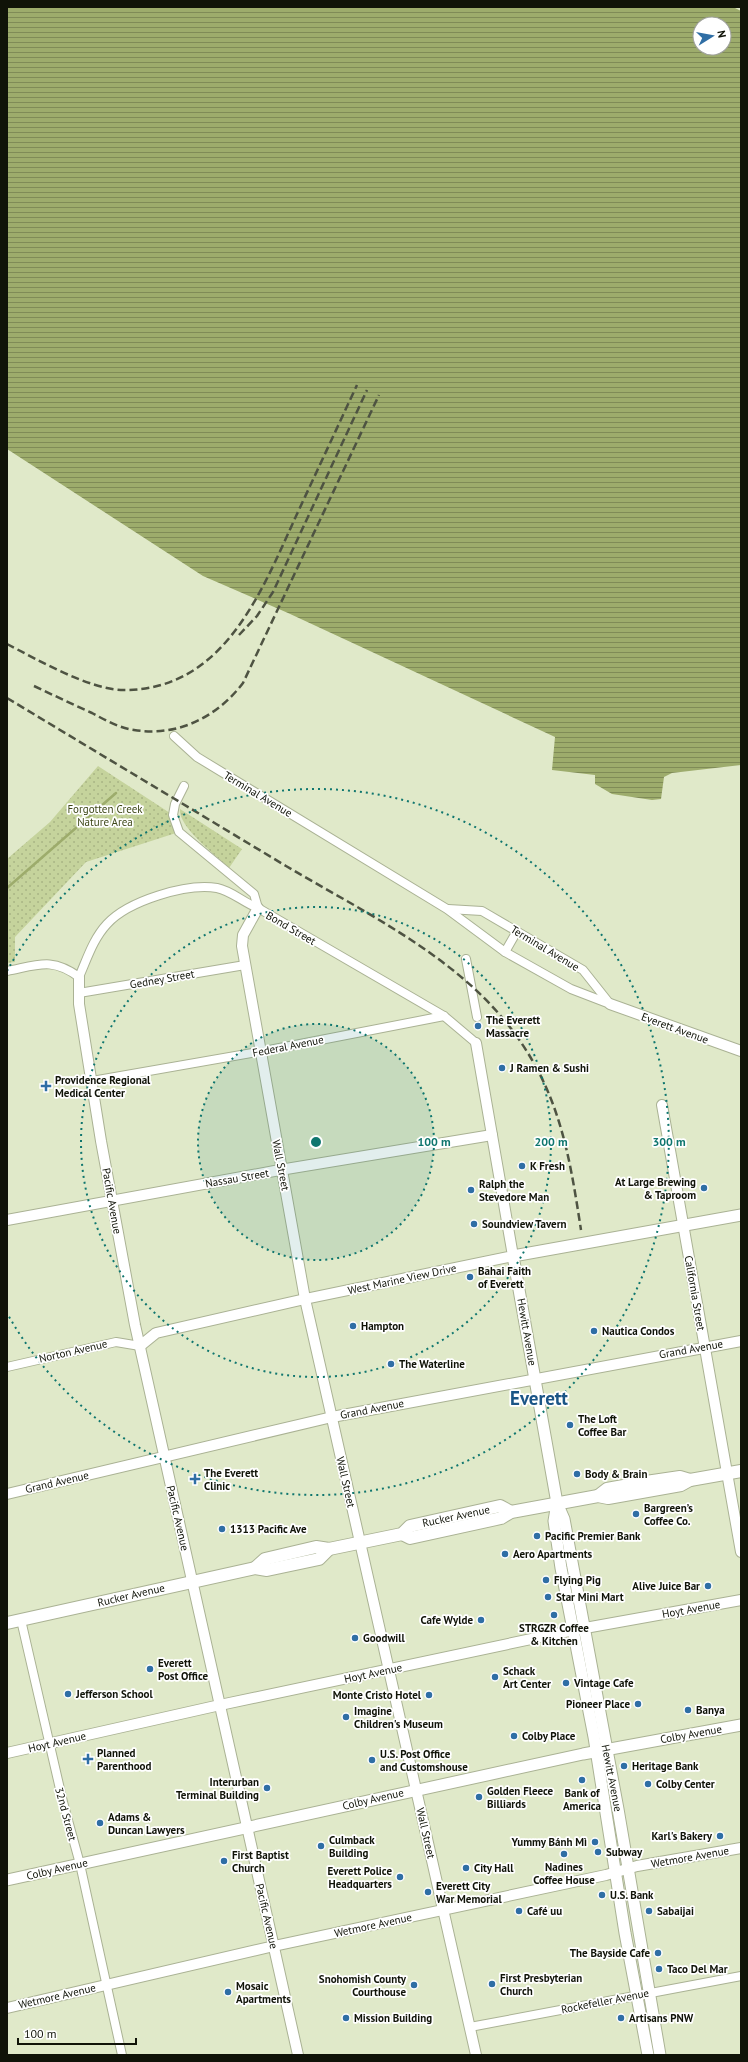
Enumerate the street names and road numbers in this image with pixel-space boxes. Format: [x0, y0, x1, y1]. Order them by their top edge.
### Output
street label: Terminal Avenue [221, 768, 295, 820]
street label: Bond Street [264, 908, 319, 948]
street label: Terminal Avenue [508, 922, 582, 974]
street label: Gedney Street [129, 966, 196, 992]
street label: Everett Avenue [640, 1009, 711, 1047]
street label: Federal Avenue [251, 1032, 325, 1060]
street label: Wall Street [269, 1138, 293, 1192]
street label: Nassau Street [204, 1165, 270, 1190]
street label: Pacific Avenue [99, 1167, 125, 1235]
street label: California Street [681, 1254, 709, 1332]
street label: West Marine View Drive [346, 1261, 458, 1297]
street label: Hewitt Avenue [514, 1297, 540, 1367]
street label: Norton Avenue [37, 1336, 109, 1366]
street label: Grand Avenue [658, 1336, 725, 1362]
street label: Grand Avenue [339, 1396, 406, 1422]
street label: Wall Street [333, 1455, 359, 1509]
street label: Grand Avenue [24, 1468, 91, 1496]
street label: Pacific Avenue [164, 1484, 192, 1552]
street label: Rucker Avenue [421, 1502, 491, 1530]
street label: Rucker Avenue [96, 1580, 166, 1610]
street label: Hoyt Avenue [661, 1597, 722, 1621]
street label: Hoyt Avenue [343, 1660, 404, 1686]
street label: Colby Avenue [659, 1722, 723, 1746]
street label: Hoyt Avenue [27, 1728, 88, 1755]
street label: Hewitt Avenue [599, 1743, 625, 1813]
street label: Colby Avenue [341, 1785, 405, 1813]
street label: 32nd Street [52, 1786, 80, 1843]
street label: Wall Street [413, 1806, 439, 1860]
street label: Wetmore Avenue [650, 1843, 731, 1871]
street label: Colby Avenue [25, 1855, 89, 1883]
street label: Pacific Avenue [253, 1882, 281, 1950]
street label: Wetmore Avenue [333, 1910, 414, 1940]
street label: Wetmore Avenue [17, 1980, 97, 2012]
street label: Rockefeller Avenue [560, 1986, 651, 2016]

